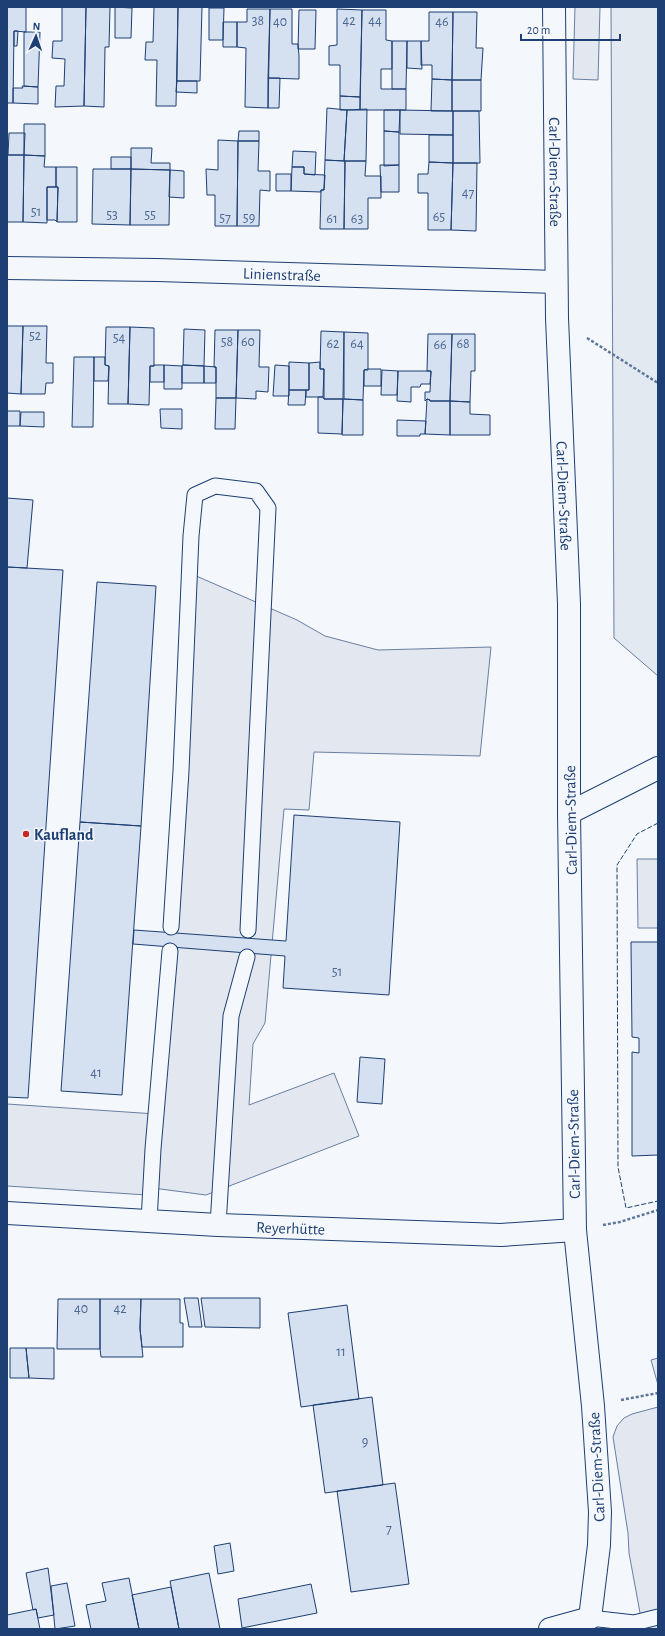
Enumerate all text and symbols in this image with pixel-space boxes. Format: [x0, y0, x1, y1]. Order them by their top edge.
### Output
house number: 38 [252, 14, 264, 28]
house number: 42 [342, 14, 356, 28]
house number: 44 [368, 14, 382, 28]
house number: 40 [273, 15, 287, 29]
house number: 46 [435, 15, 449, 29]
north arrow [16, 16, 56, 56]
scale bar [521, 16, 620, 42]
text: N [32, 21, 41, 32]
text: 20 m [527, 24, 550, 36]
street label: Carl-Diem-Straße [546, 117, 563, 227]
house number: 47 [462, 186, 474, 200]
house number: 51 [31, 205, 41, 219]
house number: 53 [106, 208, 118, 222]
house number: 55 [144, 208, 156, 222]
house number: 65 [433, 210, 445, 224]
house number: 57 [219, 211, 231, 225]
house number: 59 [243, 211, 255, 225]
house number: 61 [326, 212, 338, 226]
house number: 63 [351, 212, 363, 226]
street label: Linienstraße [243, 266, 321, 284]
house number: 52 [29, 329, 41, 343]
house number: 54 [113, 331, 126, 345]
house number: 58 [221, 335, 233, 349]
house number: 60 [241, 335, 255, 349]
house number: 62 [327, 337, 339, 351]
house number: 64 [350, 337, 364, 351]
house number: 68 [456, 337, 470, 351]
house number: 66 [433, 338, 447, 352]
street label: Carl-Diem-Straße [553, 441, 574, 551]
street label: Carl-Diem-Straße [562, 765, 580, 875]
place label: Kaufland [34, 827, 94, 843]
marker: Kaufland [21, 829, 31, 839]
house number: 51 [332, 965, 342, 979]
house number: 41 [90, 1066, 102, 1080]
street label: Carl-Diem-Straße [565, 1089, 583, 1199]
street label: Reyerhütte [256, 1219, 325, 1238]
house number: 40 [74, 1302, 88, 1316]
house number: 42 [113, 1302, 127, 1316]
house number: 11 [336, 1345, 346, 1359]
street label: Carl-Diem-Straße [586, 1412, 608, 1522]
house number: 9 [362, 1435, 368, 1449]
house number: 7 [386, 1522, 392, 1536]

